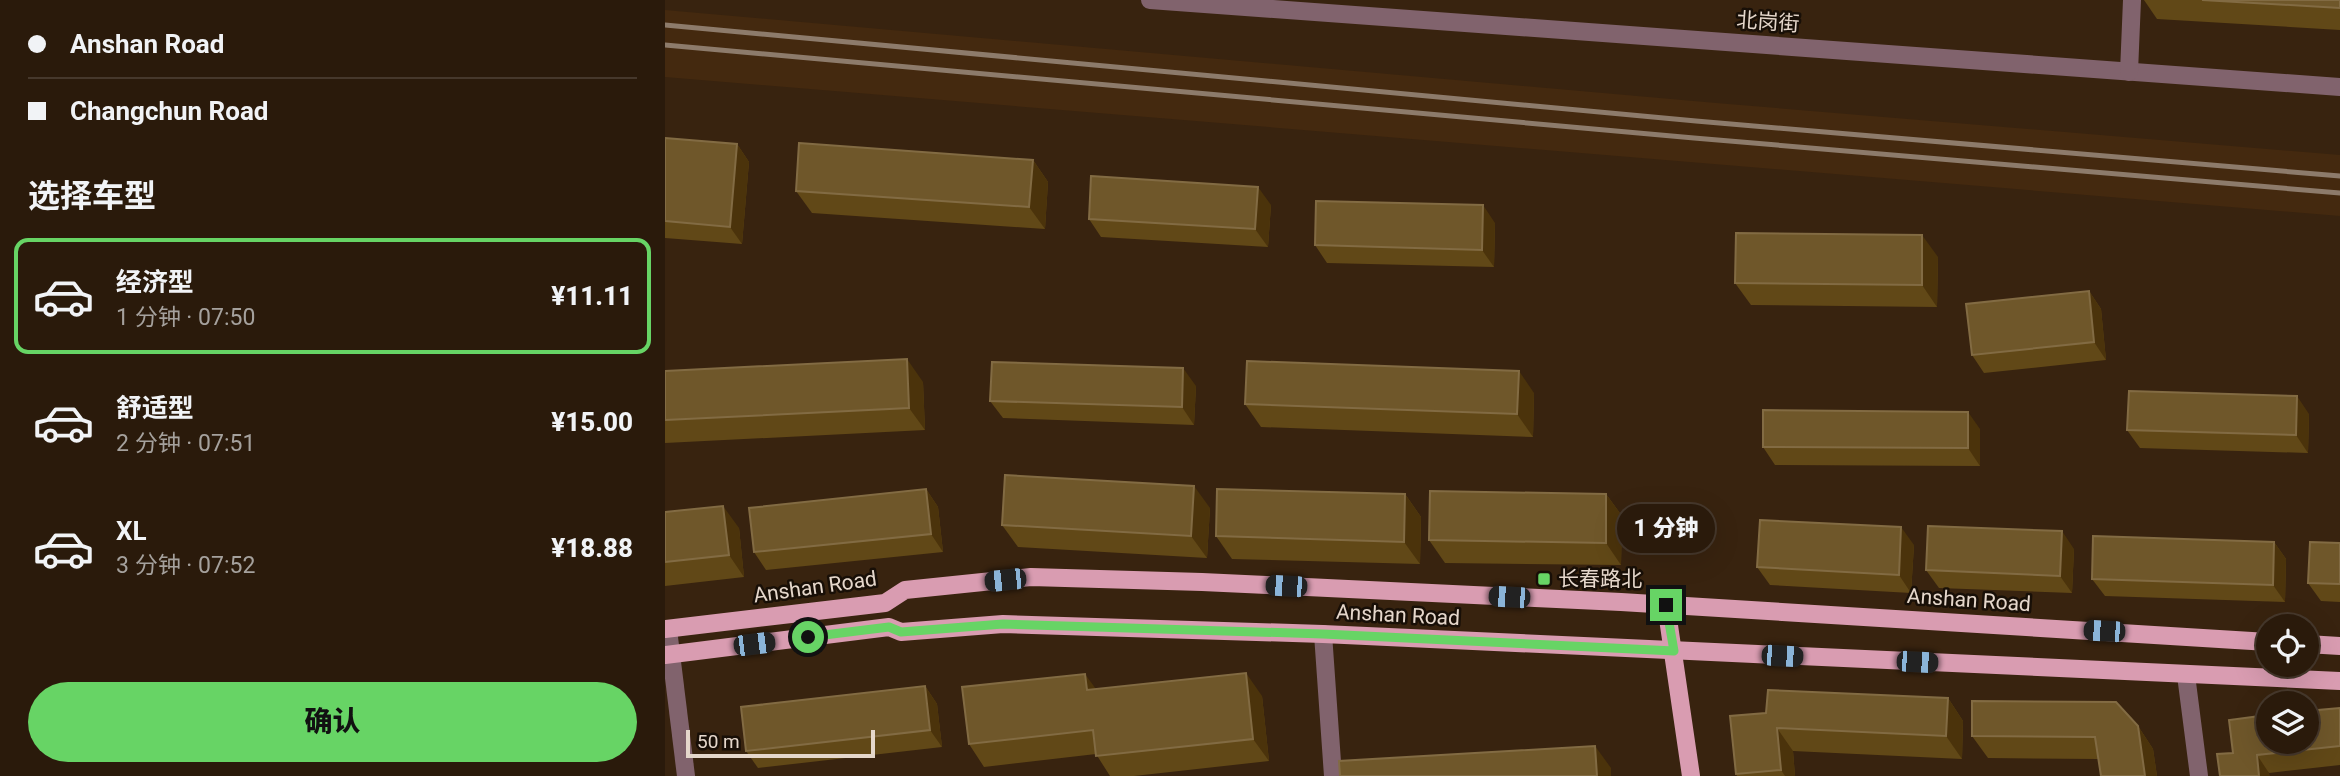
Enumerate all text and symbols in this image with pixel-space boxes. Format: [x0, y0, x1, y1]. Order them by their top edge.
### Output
street label: 北岗街 [1736, 8, 1800, 36]
text: Anshan Road [70, 29, 224, 59]
text: Changchun Road [70, 96, 269, 126]
text: 选择车型 [28, 177, 156, 215]
icon: car [32, 265, 95, 328]
text: 经济型 [116, 267, 194, 297]
text: ¥11.11 [551, 281, 633, 311]
text: 1 分钟 · 07:50 [116, 304, 255, 331]
icon: car [32, 391, 95, 454]
text: 舒适型 [116, 393, 194, 423]
text: ¥15.00 [551, 407, 633, 437]
text: 2 分钟 · 07:51 [116, 430, 255, 457]
callout: 1 分钟 [1617, 504, 1715, 552]
text: 1 分钟 [1634, 515, 1699, 542]
text: XL [116, 516, 147, 546]
icon: car [32, 517, 95, 580]
text: ¥18.88 [551, 533, 633, 563]
text: 3 分钟 · 07:52 [116, 552, 255, 579]
street label: Anshan Road [752, 566, 878, 608]
car [984, 567, 1027, 593]
place label: 长春路北 [1558, 567, 1642, 591]
marker: 长春路北 [1536, 571, 1552, 587]
car [1265, 574, 1308, 598]
street label: Anshan Road [1906, 584, 2032, 616]
car [1488, 585, 1531, 609]
route end [1650, 589, 1682, 621]
street label: Anshan Road [1335, 600, 1461, 630]
map controls [2256, 614, 2319, 754]
button: locate [2256, 614, 2319, 677]
car [2083, 619, 2126, 643]
route start [792, 621, 824, 653]
car [732, 631, 777, 657]
car [1761, 644, 1804, 668]
car [1896, 650, 1939, 674]
button: 确认 [28, 682, 637, 762]
button: layers [2256, 691, 2319, 754]
scale bar [686, 727, 875, 759]
text: 50 m [697, 730, 740, 753]

